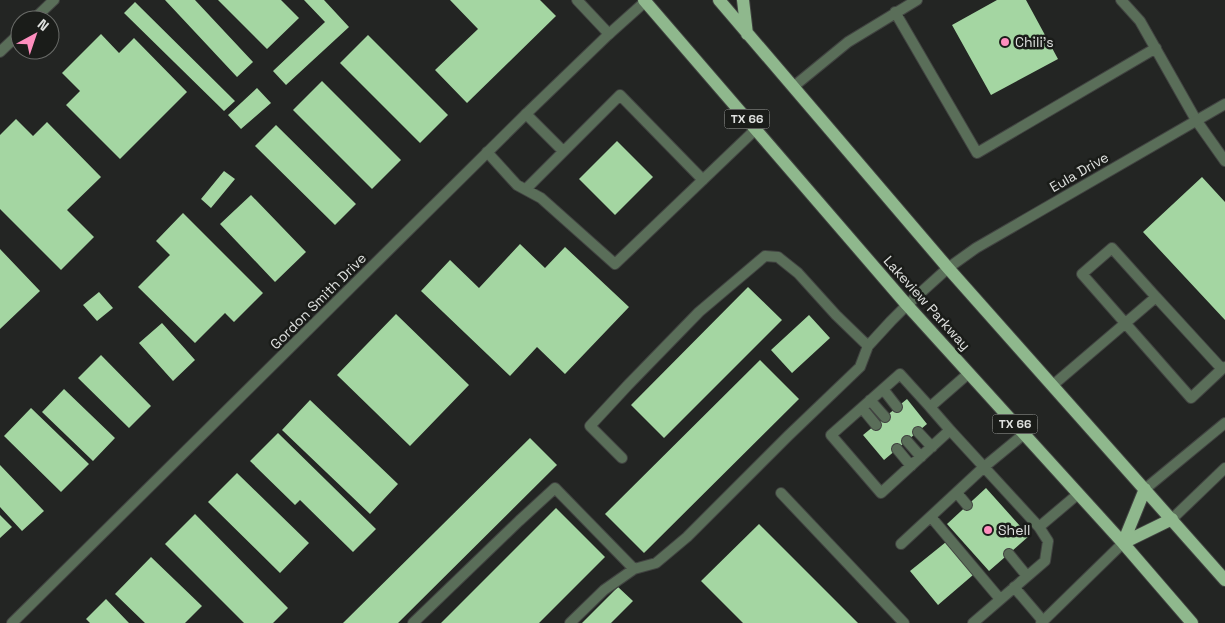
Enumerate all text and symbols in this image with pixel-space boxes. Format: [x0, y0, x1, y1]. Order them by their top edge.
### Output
north arrow [10, 10, 60, 60]
text: N [34, 15, 53, 35]
place label: Chili's [1015, 33, 1054, 51]
marker: Chili's [999, 36, 1011, 48]
road number: TX 66 [724, 110, 770, 128]
street label: Eula Drive [1046, 148, 1112, 196]
street label: Gordon Smith Drive [266, 249, 370, 353]
street label: Lakeview Parkway [880, 252, 974, 354]
road number: TX 66 [992, 414, 1038, 434]
place label: Shell [998, 521, 1030, 539]
marker: Shell [982, 524, 994, 536]

